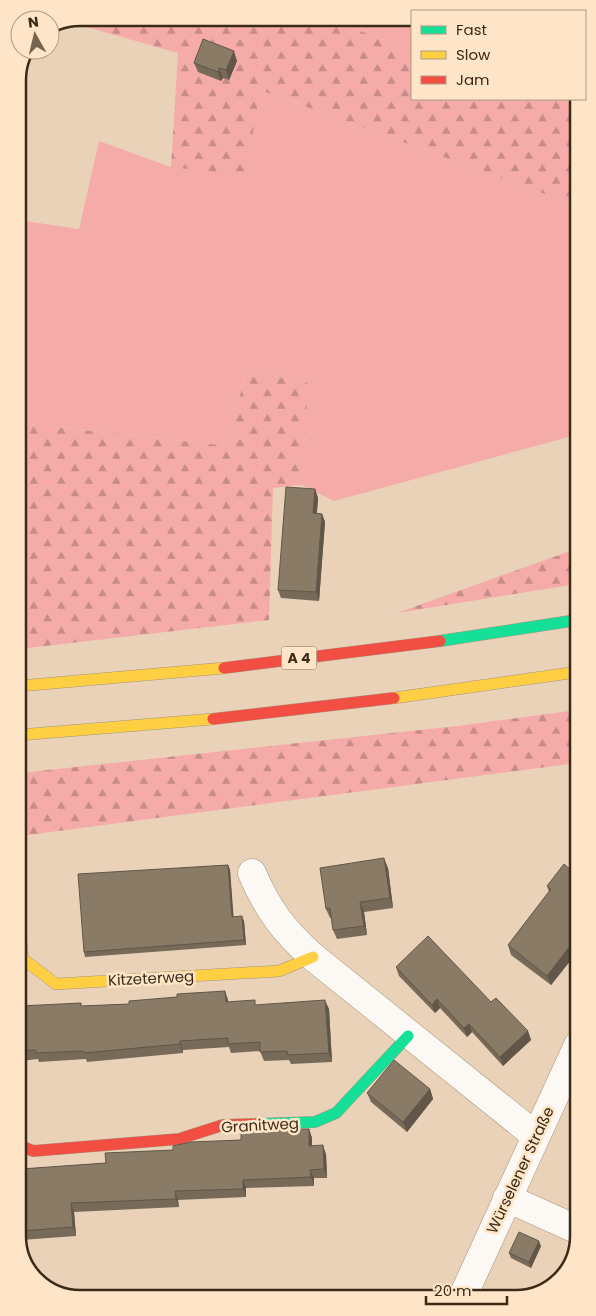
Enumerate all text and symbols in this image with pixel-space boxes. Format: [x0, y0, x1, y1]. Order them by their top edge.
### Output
north arrow [10, 10, 60, 60]
legend [411, 10, 586, 100]
text: N [27, 11, 40, 33]
text: Fast [456, 19, 487, 40]
text: Slow [456, 44, 491, 65]
text: Jam [456, 69, 490, 90]
road number: A 4 [282, 646, 316, 670]
street label: Kitzeterweg [107, 965, 195, 991]
street label: Würselener Straße [481, 1103, 559, 1237]
street label: Granitweg [221, 1112, 299, 1138]
scale bar [426, 1274, 507, 1306]
text: 20 m [434, 1280, 472, 1301]

